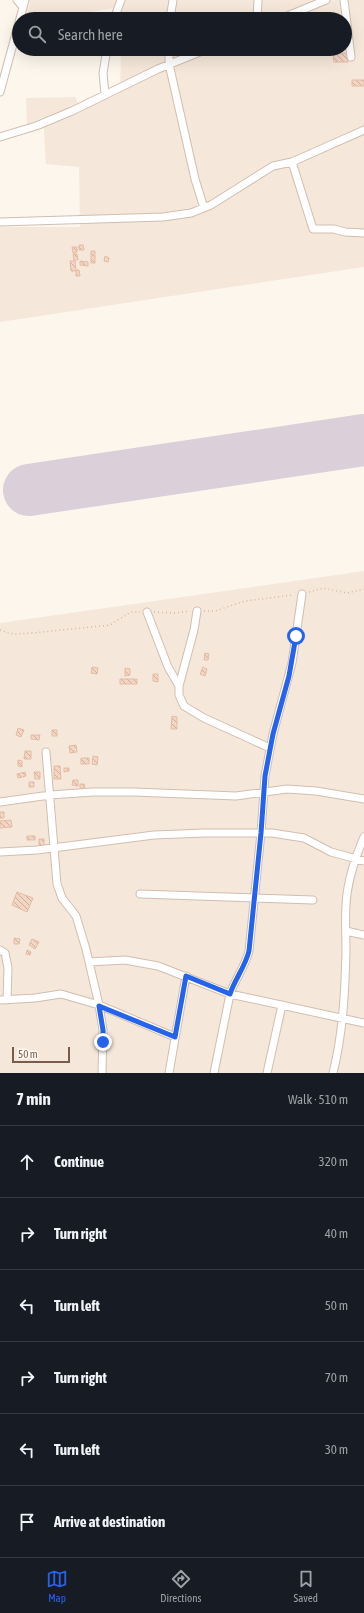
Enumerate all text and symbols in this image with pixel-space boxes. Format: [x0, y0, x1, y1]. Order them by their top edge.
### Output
search box [12, 12, 352, 56]
icon: search [26, 23, 48, 45]
text: Search here [58, 26, 123, 43]
route start [287, 627, 305, 645]
route end [94, 1033, 112, 1051]
scale bar [12, 1045, 70, 1064]
text: 50 m [18, 1048, 38, 1060]
text: 7 min [16, 1089, 51, 1109]
text: Walk · 510 m [288, 1092, 348, 1107]
icon: ahead [16, 1151, 38, 1173]
text: Continue [54, 1153, 104, 1170]
text: 320 m [319, 1154, 348, 1169]
icon: right [16, 1223, 38, 1245]
text: Turn right [54, 1225, 107, 1242]
text: 40 m [325, 1226, 348, 1241]
icon: left [16, 1295, 38, 1317]
text: Turn left [54, 1297, 100, 1314]
text: 50 m [325, 1298, 348, 1313]
icon: right [16, 1367, 38, 1389]
text: Turn right [54, 1369, 107, 1386]
text: 70 m [325, 1370, 348, 1385]
icon: left [16, 1439, 38, 1461]
text: Turn left [54, 1441, 100, 1458]
text: 30 m [325, 1442, 348, 1457]
icon: arrive [16, 1511, 38, 1533]
text: Arrive at destination [54, 1513, 165, 1530]
tab: Map [46, 1568, 68, 1604]
tab: Directions [160, 1568, 201, 1604]
tab: Saved [294, 1568, 318, 1604]

